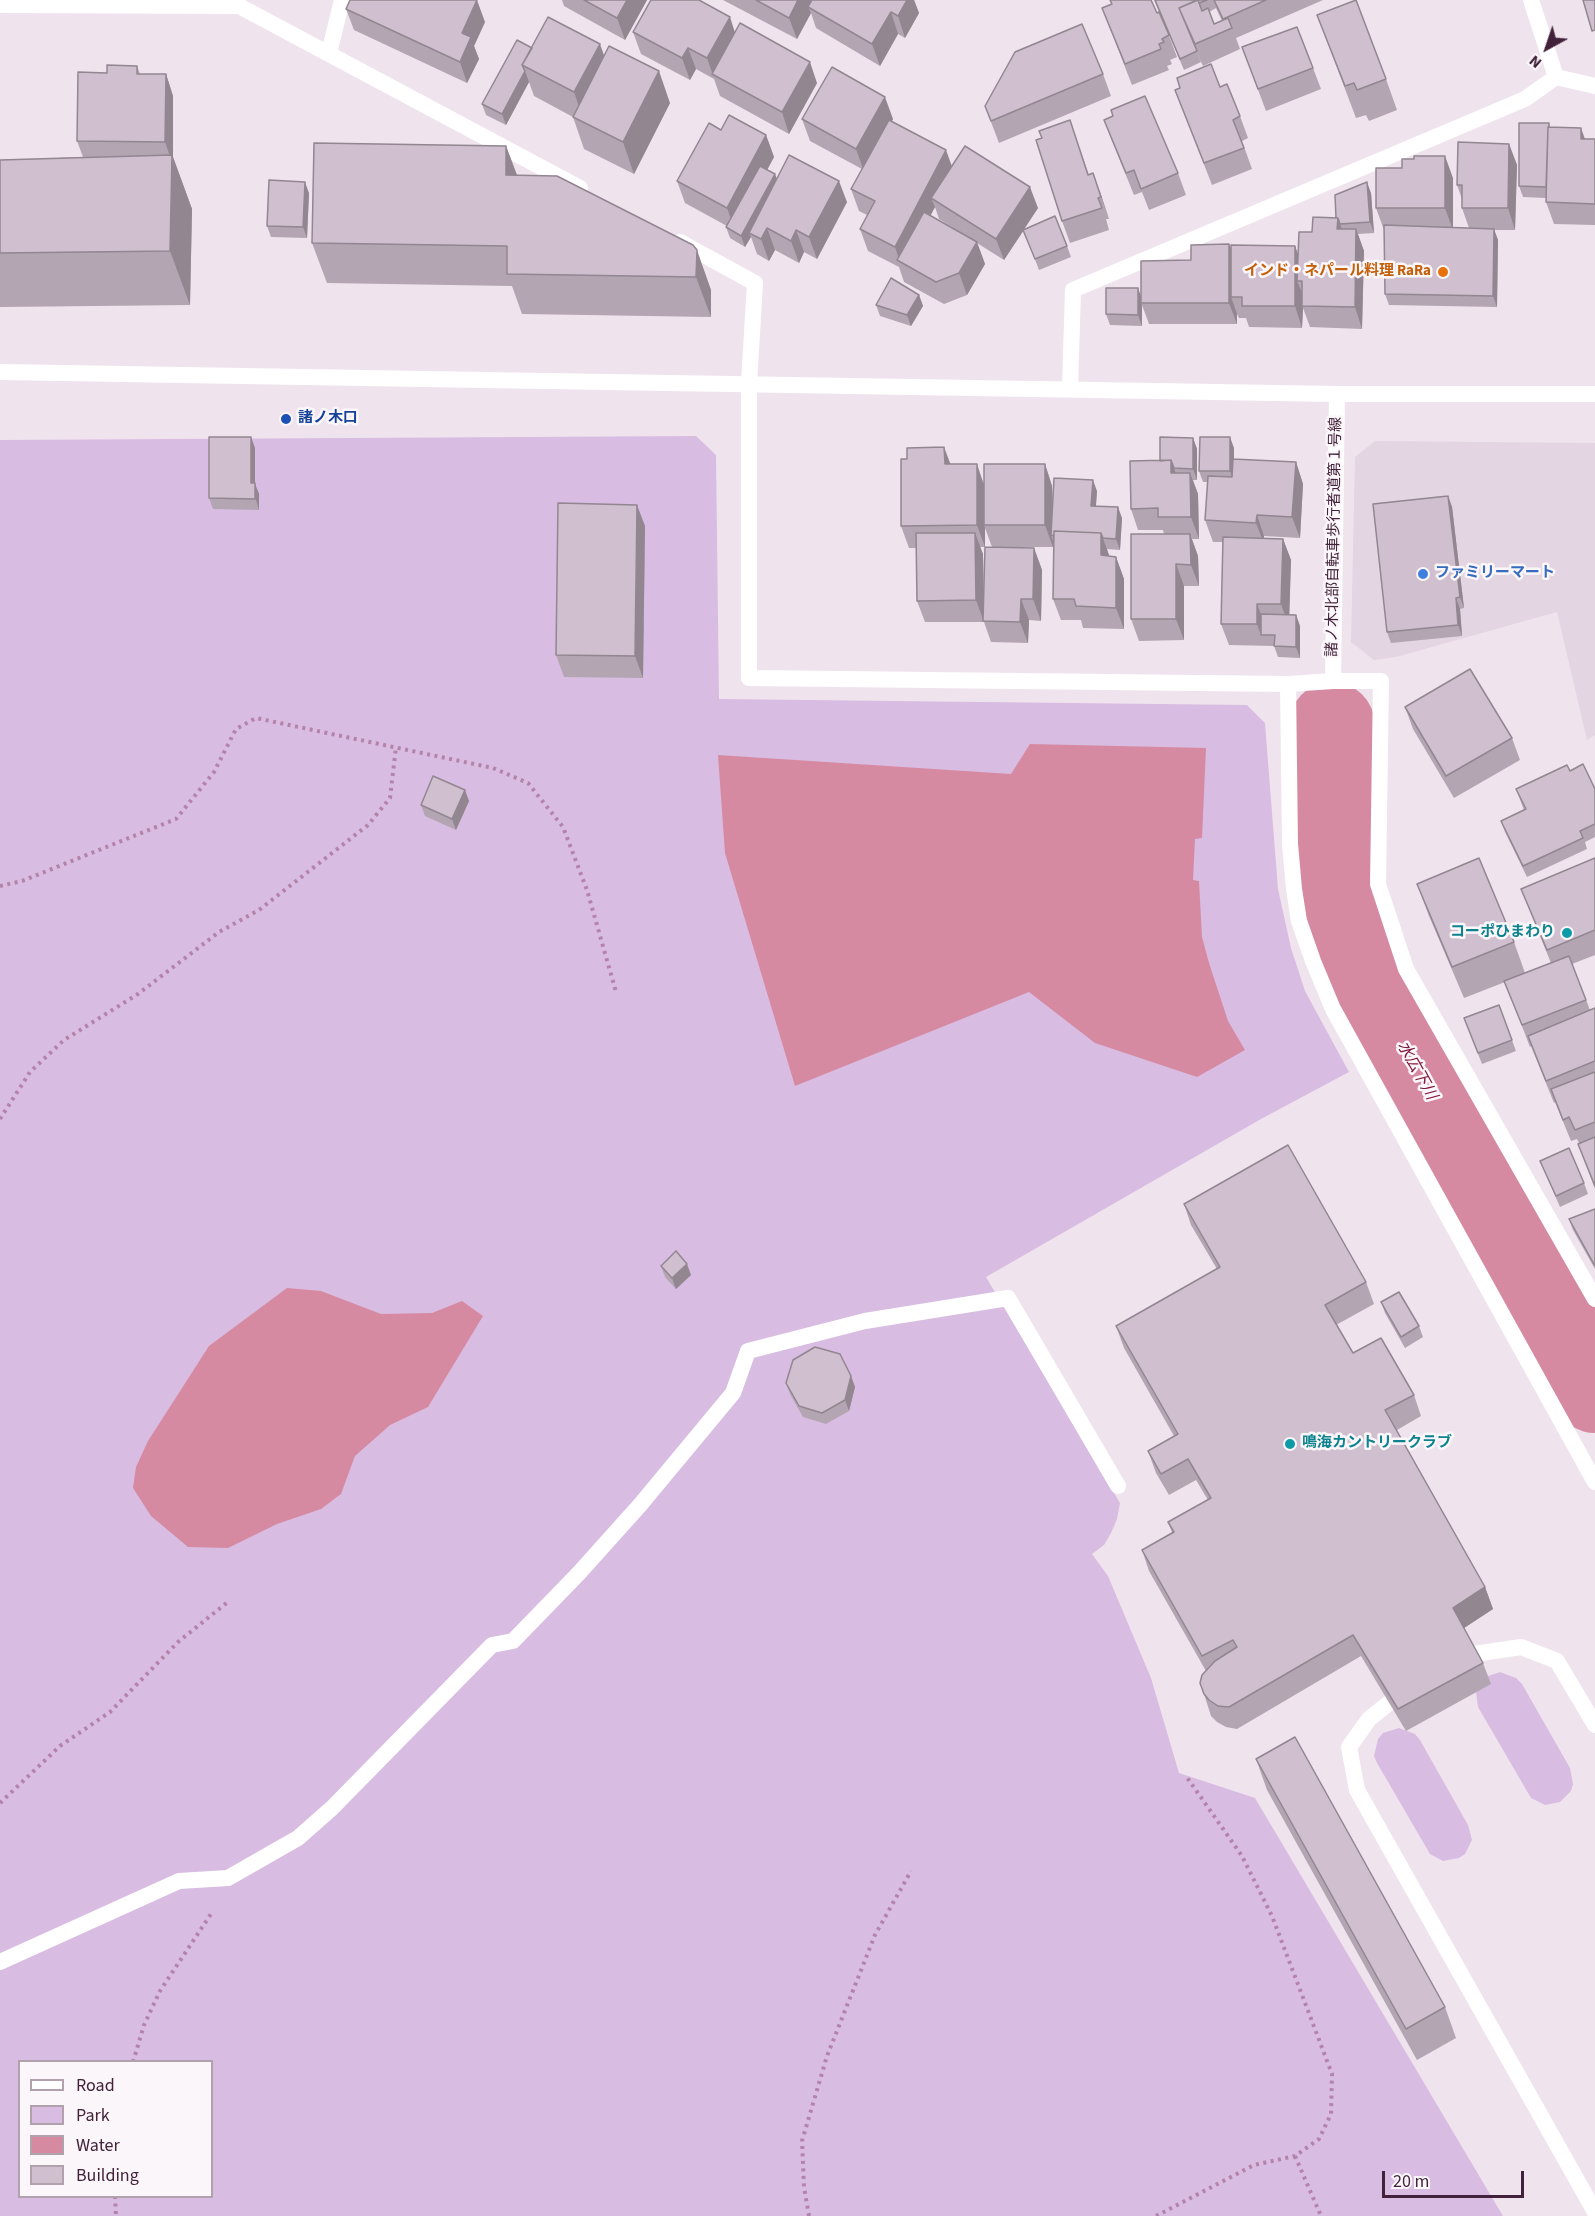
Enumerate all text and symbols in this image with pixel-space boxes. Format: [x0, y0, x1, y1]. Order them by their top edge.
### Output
north arrow [1517, 18, 1577, 78]
text: N [1524, 50, 1547, 74]
place label: インド・ネパール料理 RaRa [1244, 263, 1431, 281]
marker: インド・ネパール料理 RaRa [1436, 265, 1450, 279]
place label: 諸ノ木口 [298, 410, 358, 428]
marker: 諸ノ木口 [279, 412, 293, 426]
street label: 諸ノ木北部自転車歩行者道第１号線 [1324, 417, 1346, 657]
place label: ファミリーマート [1435, 565, 1555, 583]
marker: ファミリーマート [1416, 567, 1430, 581]
place label: コーポひまわり [1450, 924, 1555, 942]
marker: コーポひまわり [1560, 926, 1574, 940]
water label: 水広下川 [1392, 1038, 1440, 1104]
place label: 鳴海カントリークラブ [1302, 1435, 1452, 1453]
marker: 鳴海カントリークラブ [1283, 1437, 1297, 1451]
legend [18, 2060, 213, 2198]
text: Road [76, 2073, 115, 2098]
text: Park [76, 2103, 110, 2128]
text: Water [76, 2133, 120, 2158]
scale bar [1385, 2159, 1528, 2197]
text: Building [76, 2163, 139, 2188]
text: 20 m [1393, 2169, 1429, 2194]

